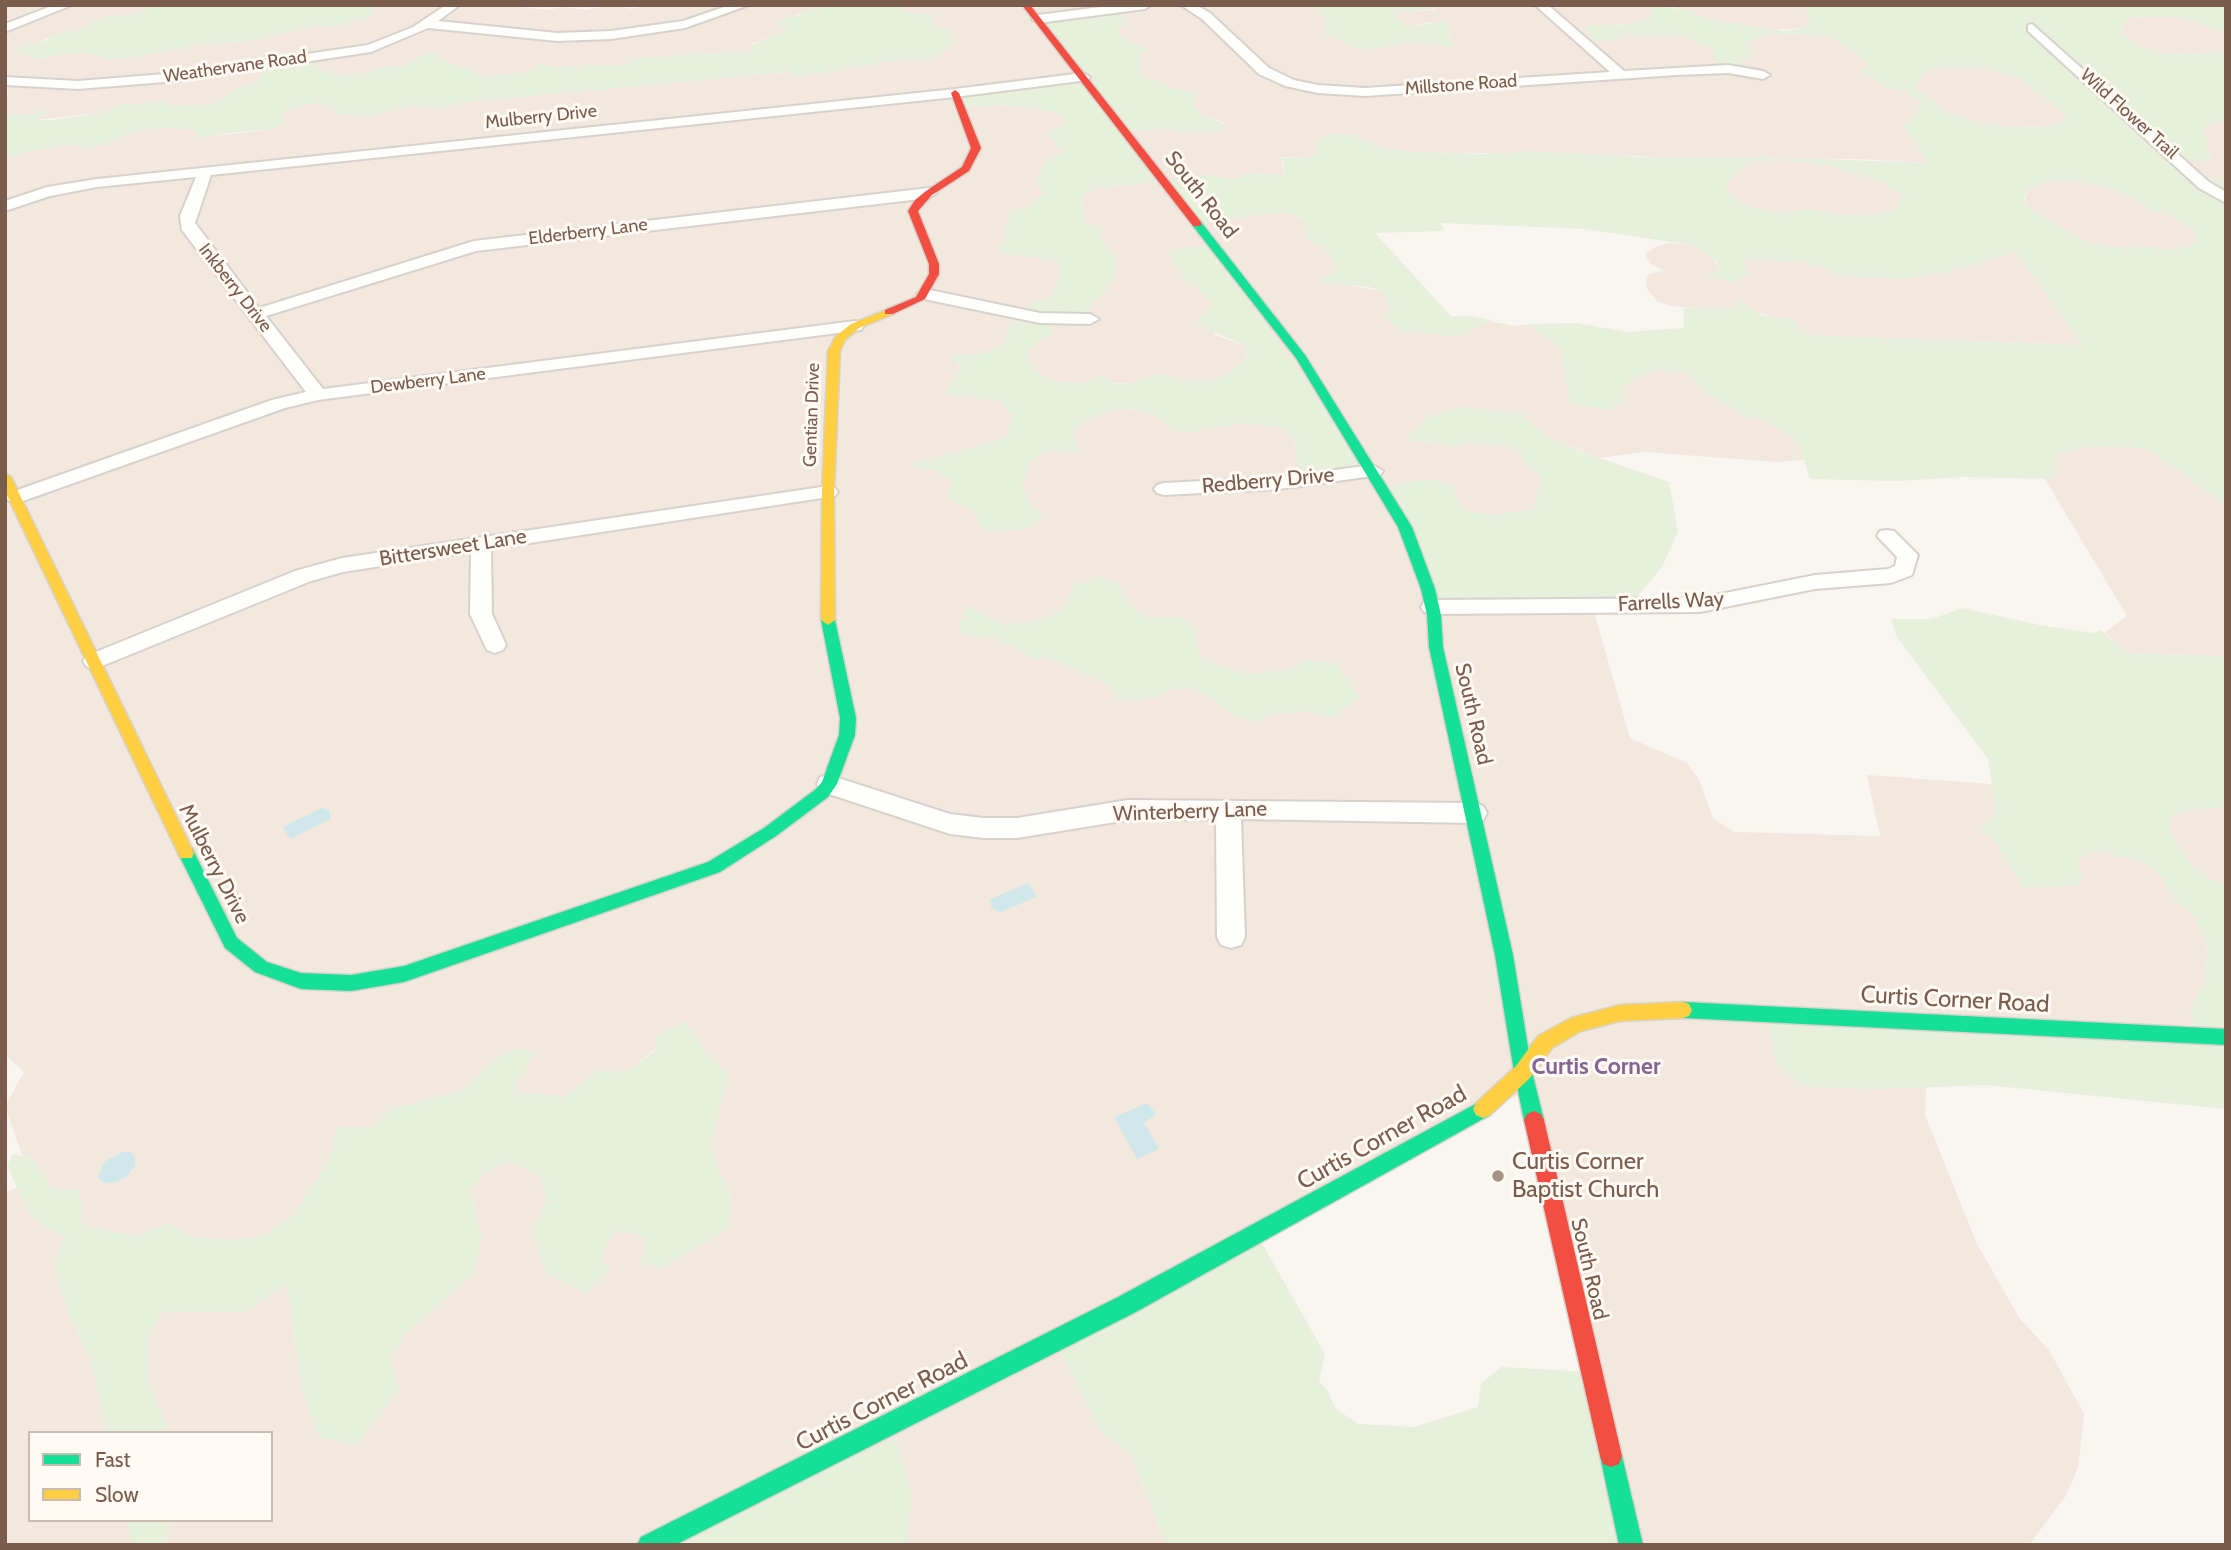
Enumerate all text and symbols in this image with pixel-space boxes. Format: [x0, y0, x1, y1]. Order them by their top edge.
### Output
street label: Weathervane Road [162, 46, 308, 88]
street label: Wild Flower Trail [2076, 64, 2182, 164]
street label: Millstone Road [1404, 70, 1518, 100]
street label: Mulberry Drive [484, 100, 598, 134]
street label: South Road [1159, 146, 1243, 244]
street label: Elderberry Lane [527, 214, 649, 250]
street label: Inkberry Drive [194, 239, 276, 337]
street label: Dewberry Lane [369, 363, 487, 399]
street label: Gentian Drive [799, 363, 825, 467]
street label: Redberry Drive [1201, 463, 1335, 499]
street label: Bittersweet Lane [378, 524, 528, 572]
street label: Farrells Way [1617, 587, 1725, 617]
street label: South Road [1449, 661, 1497, 767]
street label: Winterberry Lane [1112, 797, 1268, 827]
street label: Mulberry Drive [173, 800, 255, 928]
street label: Curtis Corner Road [1860, 981, 2050, 1019]
district label: Curtis Corner [1532, 1053, 1660, 1081]
street label: Curtis Corner Road [1292, 1080, 1472, 1196]
place label: Curtis Corner Baptist Church [1512, 1148, 1659, 1204]
marker: Curtis Corner Baptist Church [1490, 1168, 1506, 1184]
street label: South Road [1565, 1216, 1613, 1322]
street label: Curtis Corner Road [791, 1346, 973, 1458]
legend [28, 1431, 273, 1522]
text: Fast [95, 1447, 131, 1472]
text: Slow [95, 1482, 139, 1507]

